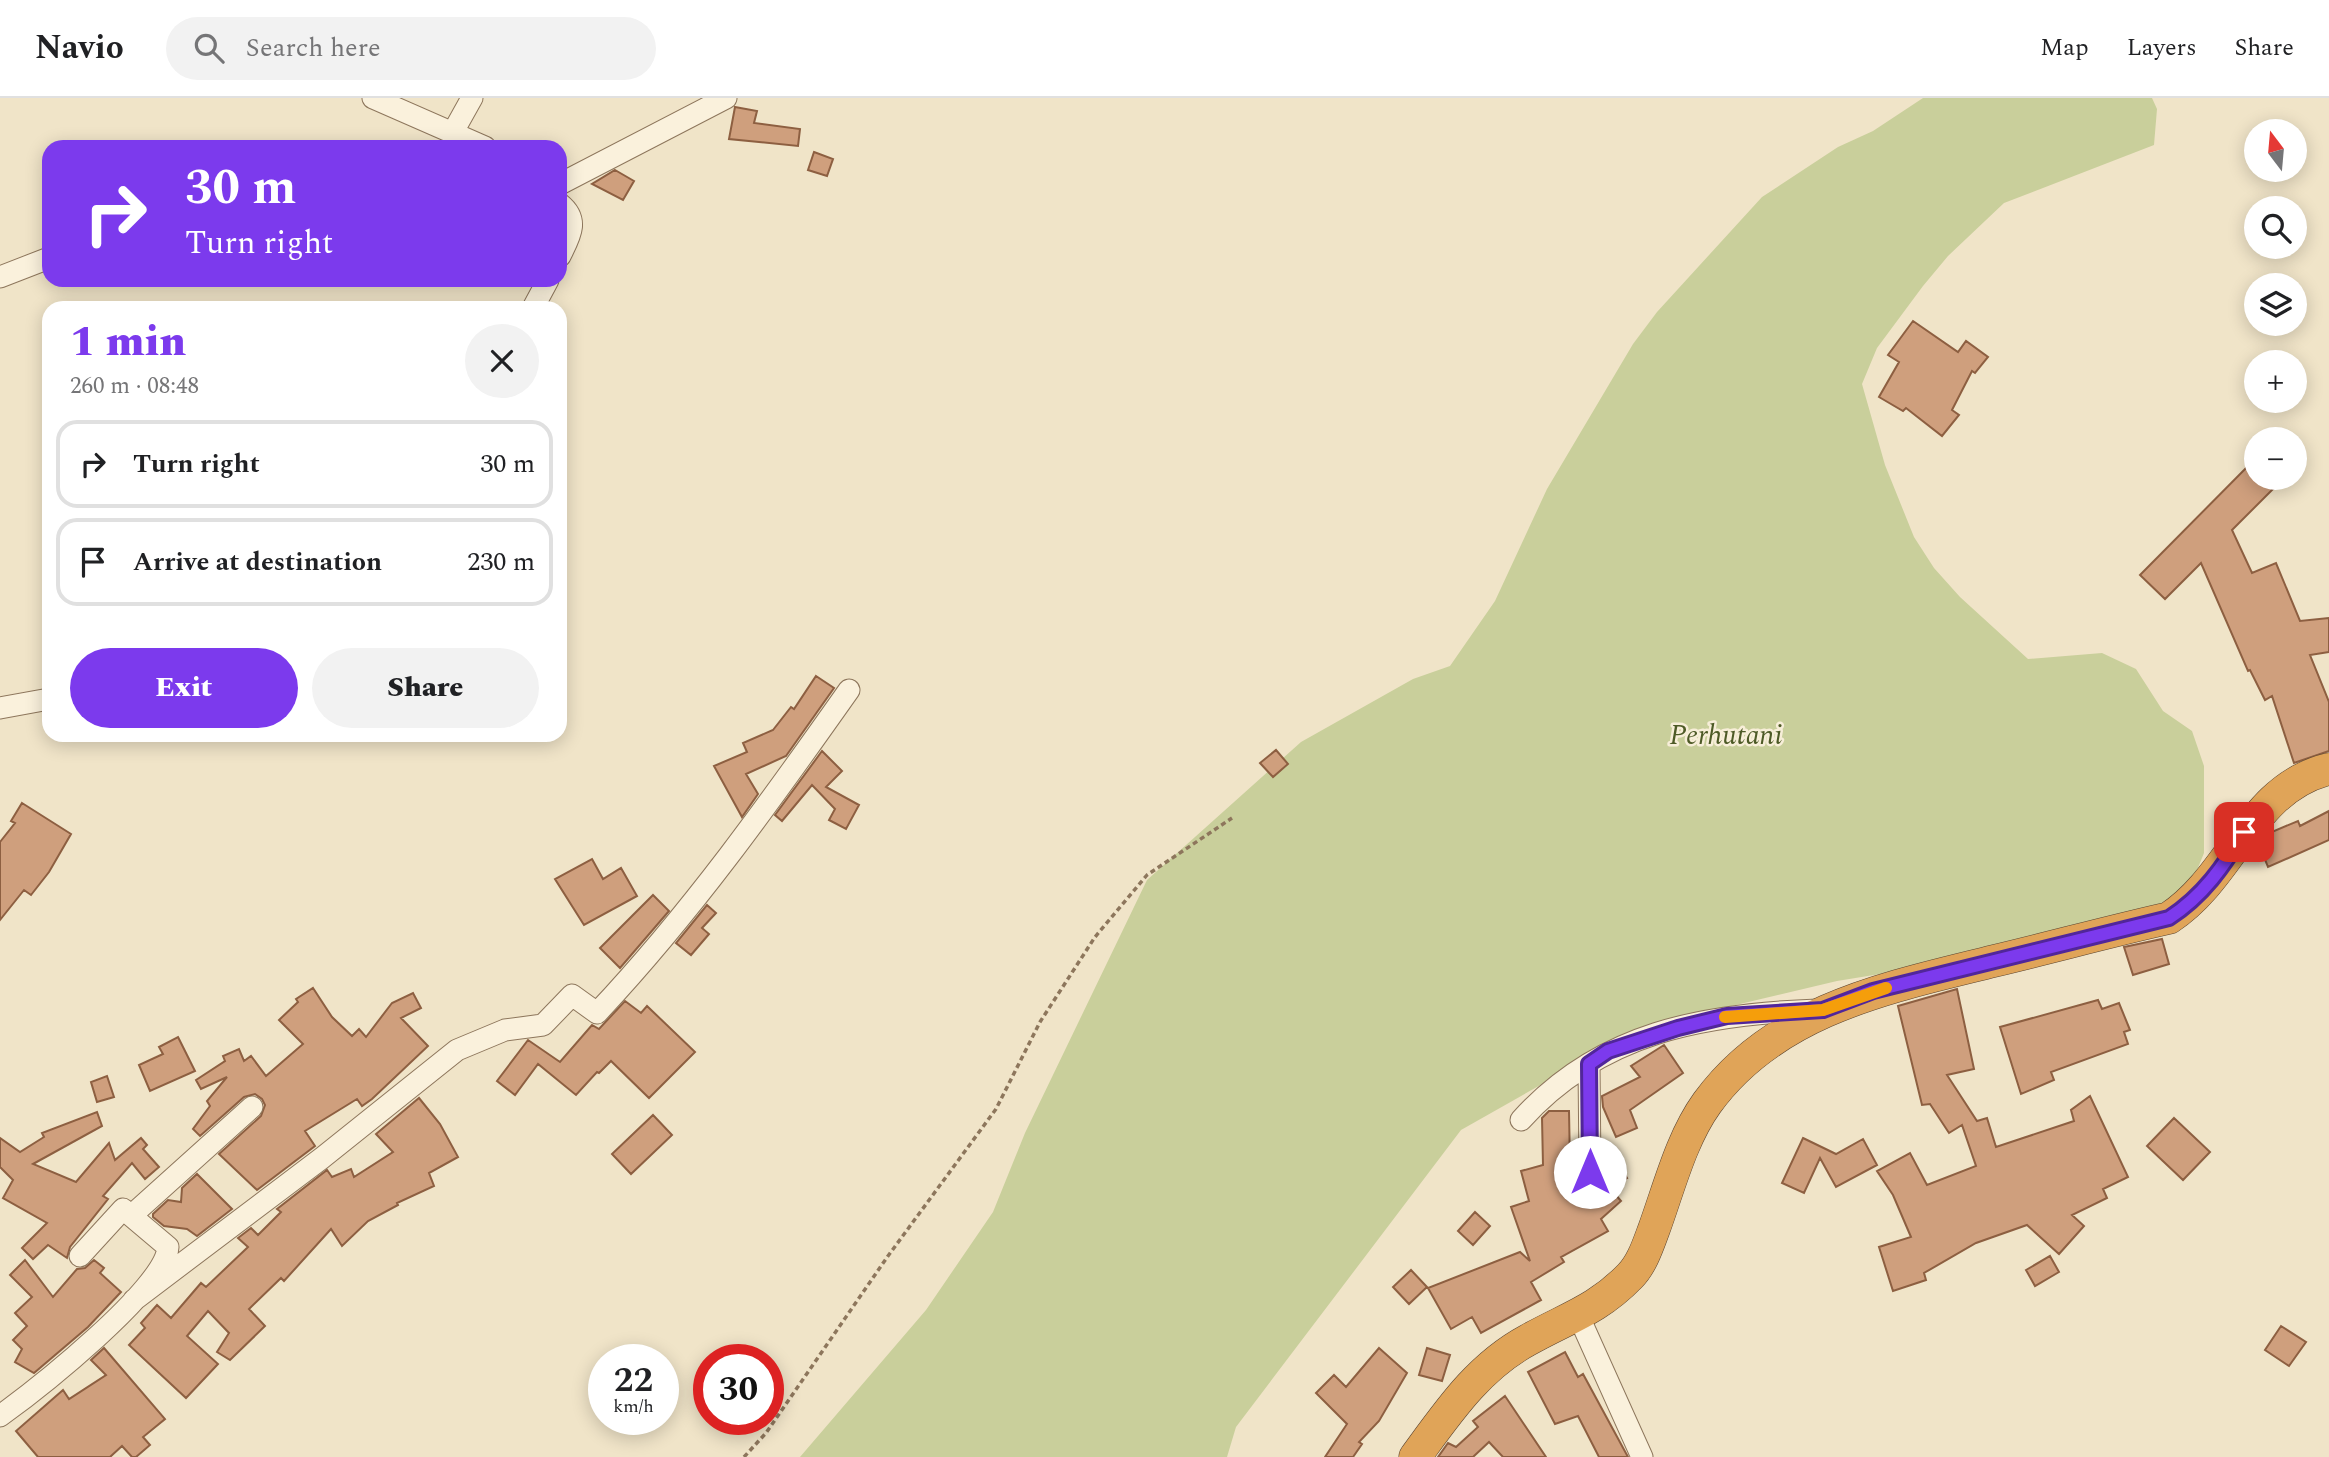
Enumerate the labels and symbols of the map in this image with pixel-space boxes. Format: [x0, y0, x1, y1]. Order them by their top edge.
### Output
north arrow [2244, 119, 2306, 182]
park label: Perhutani [1669, 714, 1783, 757]
pin [2214, 802, 2274, 862]
position arrow [1553, 1135, 1627, 1209]
speed limit sign: 30 [693, 1344, 784, 1435]

